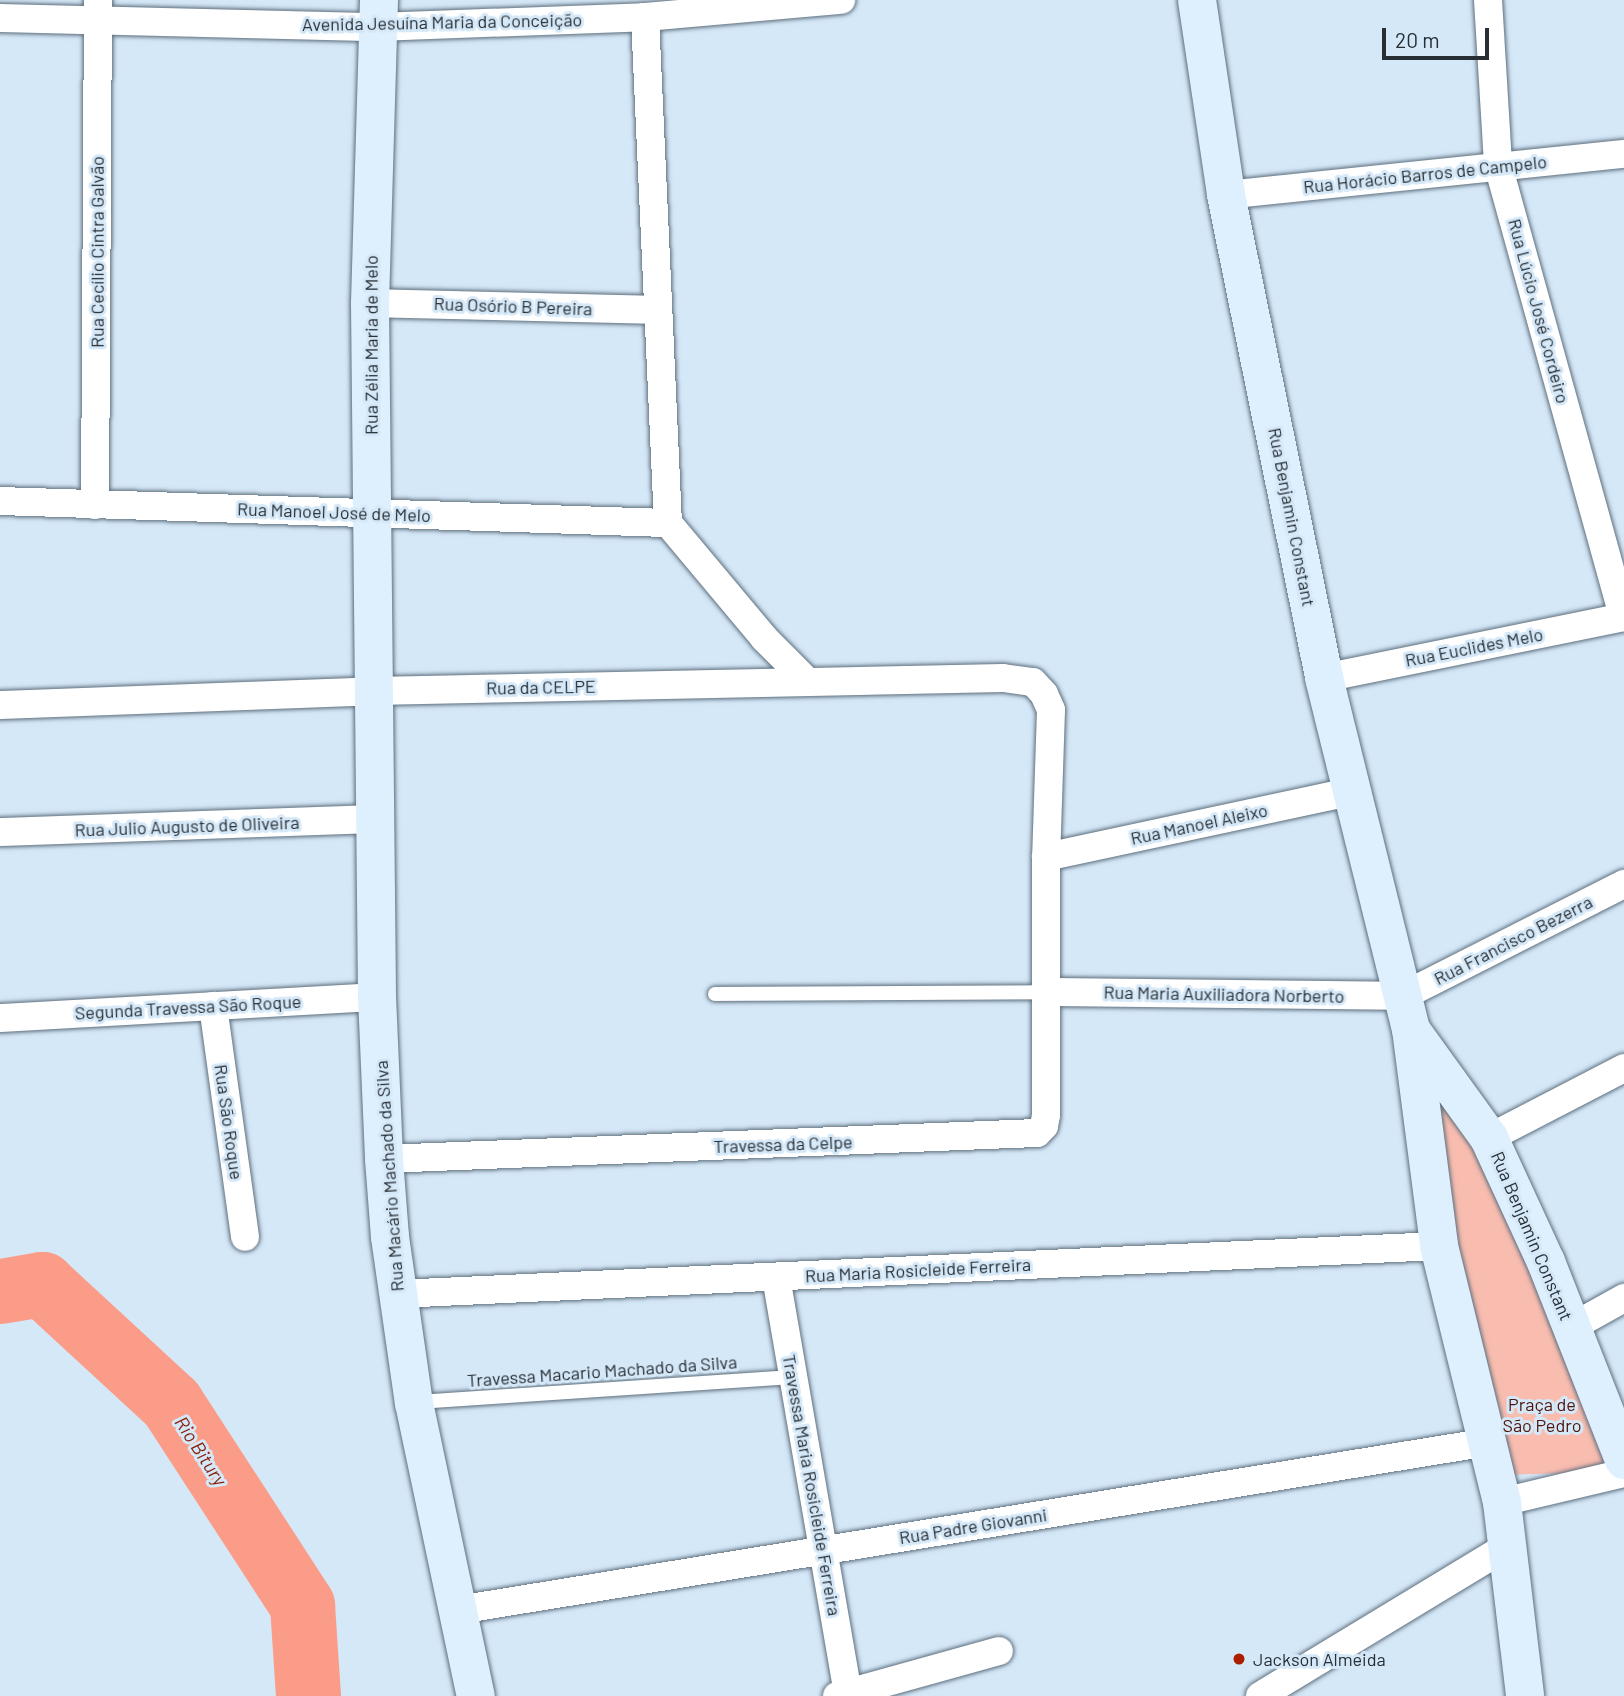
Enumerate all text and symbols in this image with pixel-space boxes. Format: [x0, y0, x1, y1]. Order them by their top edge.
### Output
street label: Avenida Jesuína Maria da Conceição [302, 9, 582, 35]
scale bar [1386, 14, 1493, 58]
text: 20 m [1395, 27, 1440, 52]
street label: Rua Horácio Barros de Campelo [1302, 150, 1548, 198]
street label: Rua Cecílio Cintra Galvão [86, 156, 108, 348]
street label: Rua Lúcio José Cordeiro [1504, 216, 1574, 406]
street label: Rua Zélia Maria de Melo [360, 255, 382, 435]
street label: Rua Osório B Pereira [433, 292, 593, 320]
street label: Rua Benjamin Constant [1264, 426, 1320, 608]
street label: Rua Manoel José de Melo [237, 498, 431, 526]
street label: Rua Euclides Melo [1403, 623, 1545, 671]
street label: Rua da CELPE [486, 675, 596, 699]
street label: Rua Manoel Aleixo [1129, 799, 1269, 849]
street label: Rua Julio Augusto de Oliveira [74, 811, 300, 841]
street label: Rua Francisco Bezerra [1430, 891, 1596, 989]
street label: Rua Maria Auxiliadora Norberto [1103, 981, 1345, 1007]
street label: Segunda Travessa São Roque [74, 990, 302, 1024]
street label: Rua Macário Machado da Silva [370, 1060, 408, 1292]
street label: Rua São Roque [210, 1063, 248, 1181]
street label: Travessa da Celpe [713, 1131, 853, 1157]
street label: Rua Benjamin Constant [1487, 1148, 1577, 1324]
street label: Rua Maria Rosicleide Ferreira [804, 1253, 1032, 1287]
street label: Travessa Macario Machado da Silva [466, 1351, 738, 1391]
street label: Travessa Maria Rosicleide Ferreira [778, 1353, 846, 1617]
park label: Praça de São Pedro [1503, 1394, 1581, 1436]
water label: Rio Bitury [170, 1412, 232, 1490]
street label: Rua Padre Giovanni [898, 1504, 1048, 1548]
place label: Jackson Almeida [1253, 1648, 1386, 1670]
marker: Jackson Almeida [1231, 1651, 1247, 1667]

